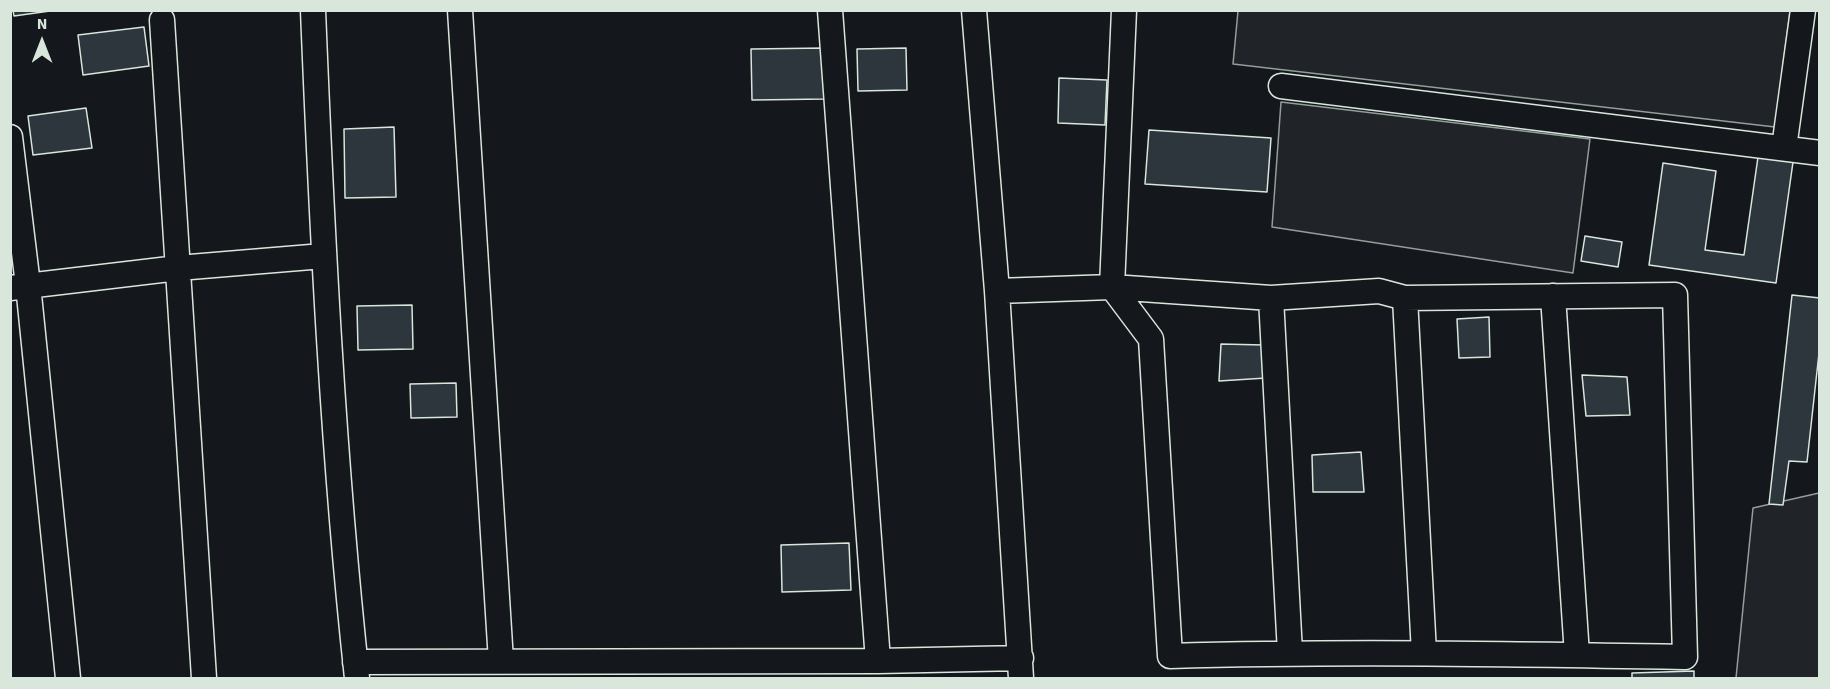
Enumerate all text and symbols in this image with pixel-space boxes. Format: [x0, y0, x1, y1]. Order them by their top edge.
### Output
north arrow [12, 12, 72, 72]
text: N [37, 13, 47, 35]

